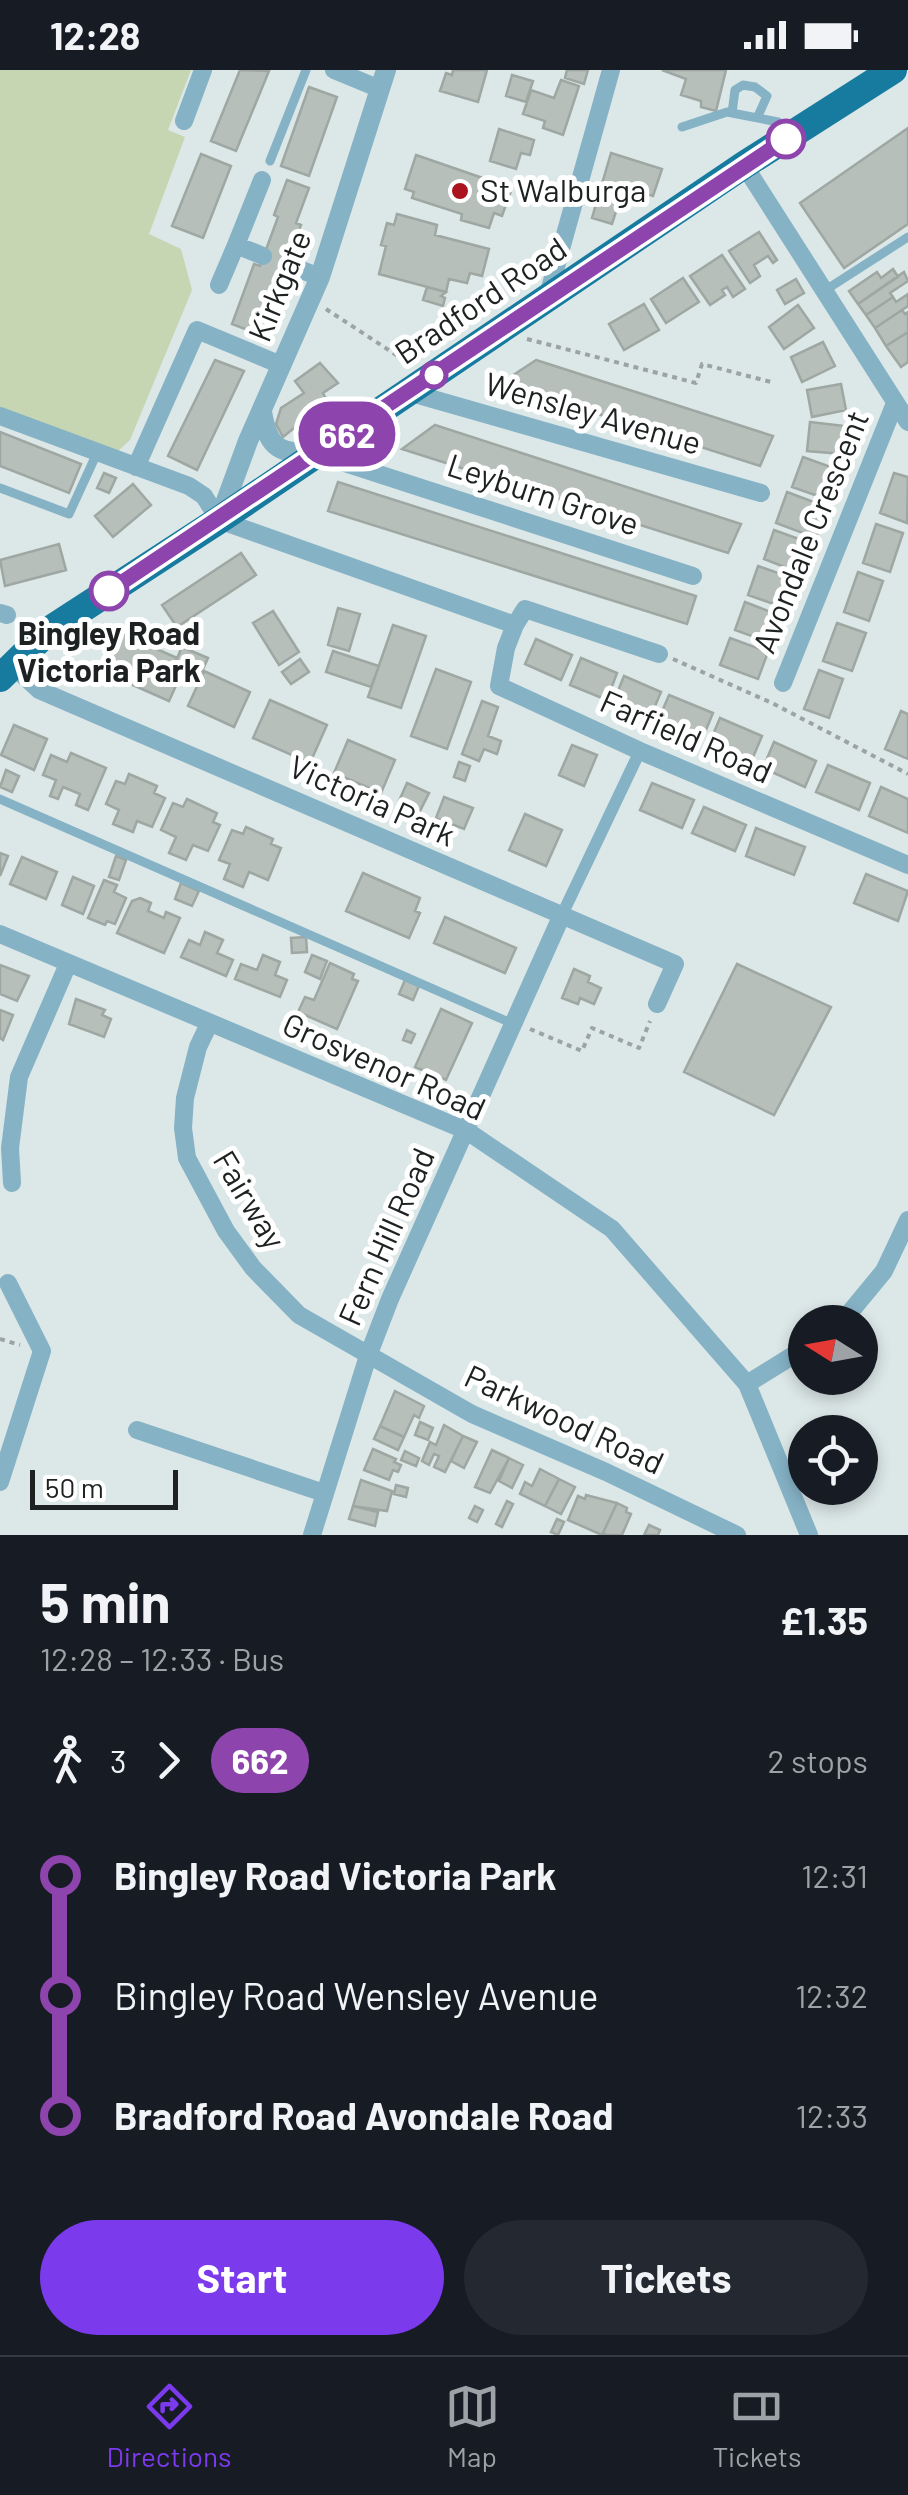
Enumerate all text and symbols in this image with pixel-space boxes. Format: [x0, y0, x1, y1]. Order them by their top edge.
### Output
text: 12:28 [50, 12, 140, 58]
unlabelled marker [767, 120, 805, 158]
place label: St Walburga [480, 170, 646, 208]
marker: St Walburga [449, 180, 471, 202]
street label: Kirkgate [239, 224, 318, 346]
street label: Bradford Road [387, 228, 573, 371]
unlabelled marker [421, 362, 447, 388]
street label: Wensley Avenue [481, 363, 706, 461]
line badge: 662 [290, 402, 404, 466]
street label: Avondale Crescent [743, 405, 875, 658]
text: 662 [318, 413, 376, 455]
street label: Leyburn Grove [443, 444, 644, 542]
marker: Bingley Road Victoria Park [90, 572, 128, 610]
place label: Bingley Road Victoria Park [17, 613, 201, 688]
street label: Farfield Road [595, 680, 778, 790]
street label: Victoria Park [284, 746, 462, 853]
street label: Grosvenor Road [278, 1003, 492, 1127]
street label: Fern Hill Road [329, 1142, 441, 1331]
street label: Fairway [207, 1143, 295, 1255]
north arrow [788, 1305, 878, 1395]
map controls [788, 1305, 878, 1505]
street label: Parkwood Road [459, 1356, 670, 1481]
button: locate [788, 1415, 878, 1505]
scale bar [30, 1465, 178, 1510]
text: 50 m [45, 1470, 104, 1504]
text: 5 min [40, 1568, 171, 1634]
text: £1.35 [780, 1597, 868, 1643]
text: 12:28 – 12:33 · Bus [40, 1639, 284, 1677]
icon: walk [40, 1733, 95, 1788]
icon: forward [141, 1733, 196, 1788]
text: 662 [231, 1739, 289, 1781]
text: 3 [110, 1741, 126, 1779]
text: 2 stops [767, 1741, 868, 1779]
text: Bingley Road Victoria Park [114, 1852, 557, 1898]
text: 12:31 [801, 1856, 868, 1894]
text: Bingley Road Wensley Avenue [114, 1972, 598, 2018]
text: 12:32 [795, 1976, 868, 2014]
text: Bradford Road Avondale Road [114, 2092, 614, 2138]
text: 12:33 [796, 2096, 868, 2134]
button: Start [40, 2220, 444, 2335]
button: Tickets [464, 2220, 868, 2335]
tab: Directions [106, 2379, 232, 2473]
tab: Map [445, 2379, 500, 2473]
tab: Tickets [712, 2379, 802, 2473]

